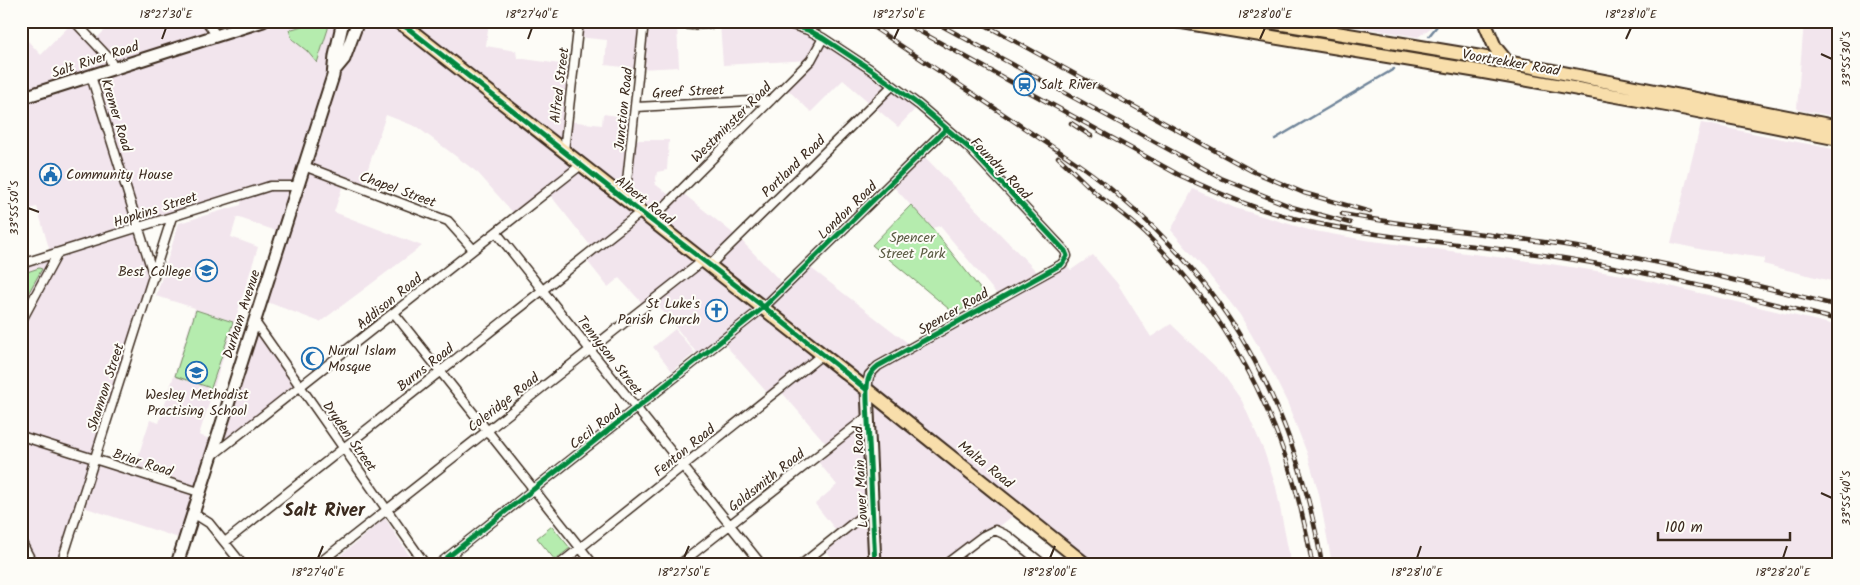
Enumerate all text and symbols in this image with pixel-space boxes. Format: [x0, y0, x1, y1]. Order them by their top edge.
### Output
text: 18°27'30"E [139, 5, 194, 24]
text: 18°27'40"E [506, 5, 559, 24]
text: 18°27'50"E [873, 5, 926, 24]
text: 18°28'00"E [1238, 5, 1293, 24]
text: 18°28'10"E [1605, 5, 1658, 24]
text: 33°55'30"S [1837, 31, 1856, 87]
street label: Salt River Road [49, 35, 143, 84]
street label: Voortrekker Road [1460, 44, 1562, 83]
street label: Alfred Street [544, 45, 576, 124]
street label: Junction Road [609, 66, 639, 152]
station icon: Salt River [1012, 72, 1036, 96]
place label: Salt River [1040, 74, 1098, 96]
street label: Kremer Road [95, 76, 138, 155]
street label: Westminster Road [686, 77, 778, 168]
street label: Greef Street [651, 79, 725, 105]
street label: Portland Road [757, 130, 832, 203]
street label: Foundry Road [965, 132, 1037, 206]
public building icon: Community House [38, 162, 62, 186]
place label: Community House [66, 164, 174, 186]
street label: Chapel Street [356, 166, 440, 214]
street label: Albert Road [610, 171, 679, 231]
street label: London Road [813, 176, 883, 245]
text: 33°55'50"S [5, 180, 24, 236]
street label: Hopkins Street [111, 186, 201, 234]
park label: Spencer Street Park [879, 227, 946, 265]
school or university icon: Best College [195, 259, 219, 283]
place label: Best College [118, 261, 192, 283]
street label: Durham Avenue [217, 266, 267, 362]
street label: Addison Road [352, 268, 428, 335]
street label: Spencer Road [914, 282, 994, 341]
place label: St Luke's Parish Church [618, 293, 700, 331]
church icon: St Luke's Parish Church [704, 299, 728, 323]
street label: Tennyson Street [571, 311, 648, 401]
street label: Burns Road [392, 338, 460, 397]
street label: Shannon Street [81, 340, 131, 434]
place label: Nurul Islam Mosque [328, 340, 396, 378]
mosque icon: Nurul Islam Mosque [300, 346, 324, 370]
school or university icon: Wesley Methodist Practising School [185, 360, 209, 384]
street label: Coleridge Road [463, 367, 545, 438]
place label: Wesley Methodist Practising School [145, 384, 249, 422]
street label: Dryden Street [317, 397, 382, 477]
street label: Cecil Road [565, 400, 627, 455]
street label: Fenton Road [649, 418, 721, 483]
street label: Lower Main Road [847, 424, 875, 528]
street label: Malta Road [953, 435, 1019, 495]
street label: Briar Road [110, 443, 176, 483]
street label: Goldsmith Road [723, 443, 811, 518]
text: 33°55'40"S [1837, 470, 1856, 526]
district label: Salt River [283, 496, 366, 526]
scale bar [1658, 510, 1790, 542]
text: 100 m [1665, 516, 1703, 540]
text: 18°27'40"E [292, 563, 345, 582]
text: 18°27'50"E [658, 563, 711, 582]
text: 18°28'00"E [1023, 563, 1078, 582]
text: 18°28'10"E [1391, 563, 1444, 582]
text: 18°28'20"E [1756, 563, 1811, 582]

